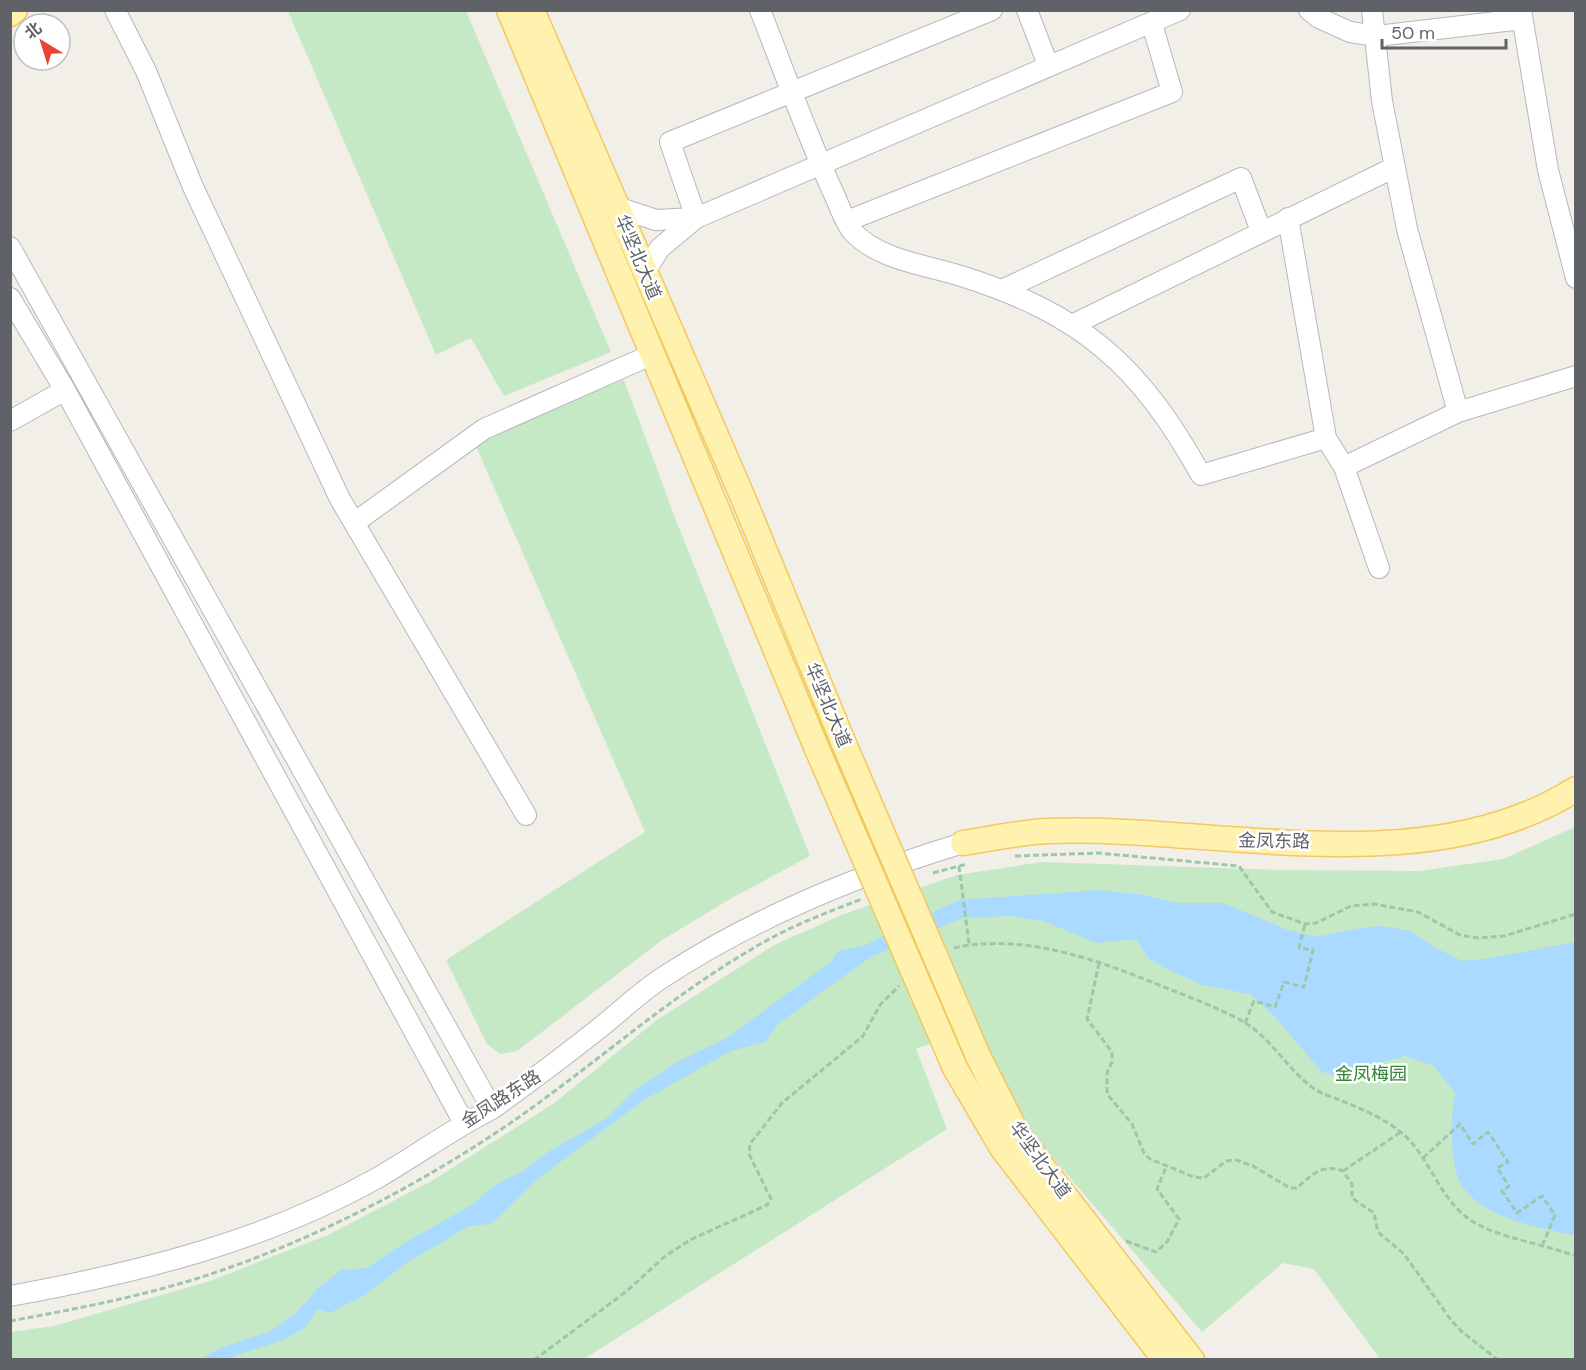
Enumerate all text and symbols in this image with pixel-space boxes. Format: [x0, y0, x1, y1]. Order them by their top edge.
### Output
north arrow [12, 12, 72, 72]
scale bar [1382, 12, 1506, 50]
text: 北 [20, 17, 46, 44]
text: 50 m [1391, 21, 1435, 45]
street label: 华坚北大道 [609, 211, 667, 303]
street label: 华坚北大道 [799, 659, 857, 751]
street label: 金凤东路 [1238, 828, 1310, 854]
park label: 金凤梅园 [1335, 1062, 1407, 1086]
street label: 金凤路东路 [457, 1064, 545, 1134]
street label: 华坚北大道 [1004, 1117, 1076, 1203]

